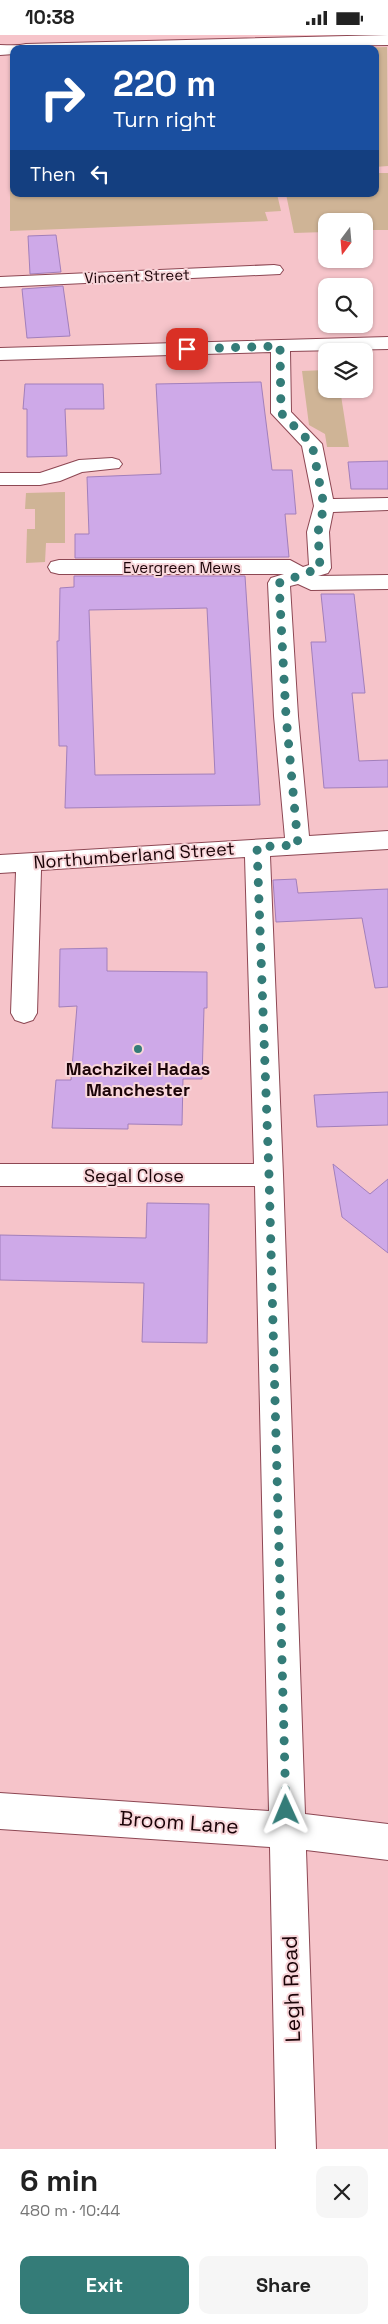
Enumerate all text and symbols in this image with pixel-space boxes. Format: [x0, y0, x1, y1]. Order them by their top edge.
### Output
text: 10:38 [25, 5, 75, 30]
text: 220 m [113, 62, 216, 106]
icon: right [30, 65, 95, 130]
text: Turn right [113, 105, 216, 133]
icon: left [86, 160, 114, 188]
text: Then [30, 162, 76, 187]
north arrow [318, 213, 372, 267]
map controls [318, 213, 373, 398]
street label: Vincent Street [84, 265, 190, 287]
button: search [318, 278, 373, 333]
pin [166, 328, 208, 370]
icon: arrive [173, 335, 201, 363]
button: layers [318, 343, 373, 398]
street label: Evergreen Mews [123, 558, 241, 577]
street label: Northumberland Street [33, 836, 235, 874]
marker: Machzikei Hadas Manchester [132, 1043, 144, 1055]
place label: Machzikei Hadas Manchester [66, 1057, 210, 1101]
street label: Segal Close [84, 1164, 184, 1187]
position arrow [259, 1783, 311, 1835]
street label: Broom Lane [118, 1804, 240, 1840]
street label: Legh Road [276, 1935, 306, 2043]
text: 6 min [20, 2161, 98, 2200]
button: close [316, 2166, 368, 2218]
text: 480 m · 10:44 [20, 2200, 120, 2221]
button: Exit [20, 2256, 189, 2314]
button: Share [199, 2256, 368, 2314]

